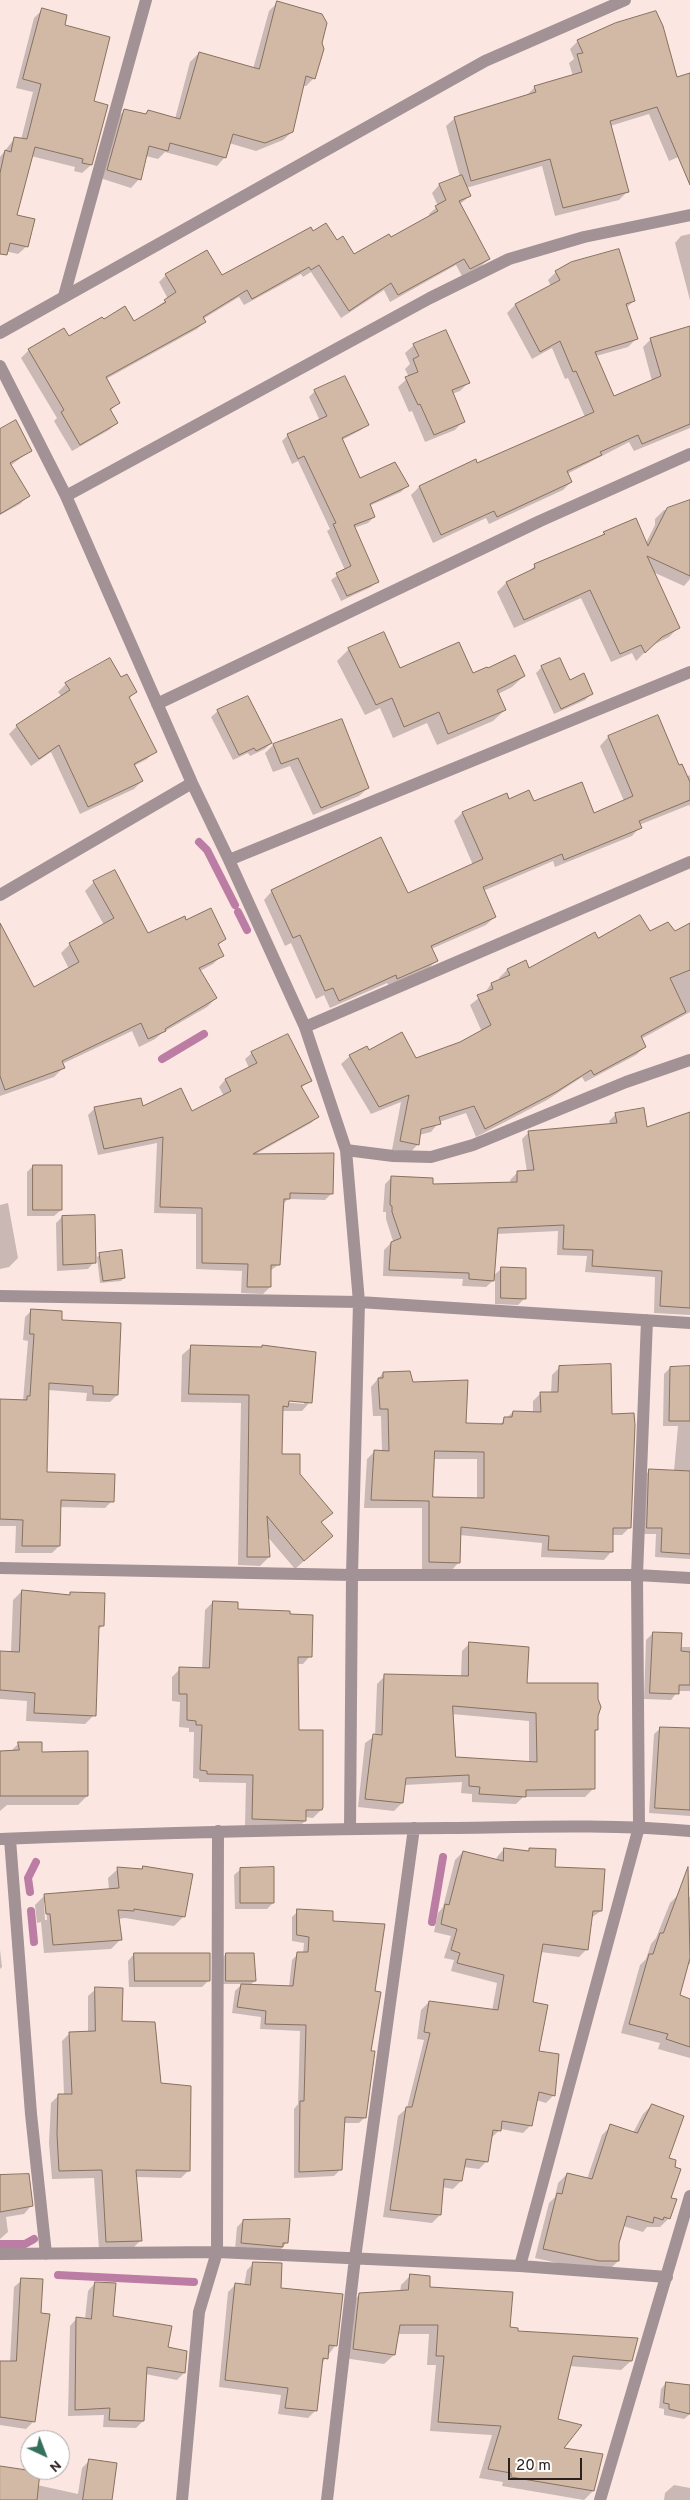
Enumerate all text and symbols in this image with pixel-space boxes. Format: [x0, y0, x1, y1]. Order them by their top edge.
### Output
north arrow [20, 2430, 70, 2480]
scale bar [510, 2448, 584, 2480]
text: N [45, 2456, 64, 2475]
text: 20 m [516, 2457, 551, 2476]

